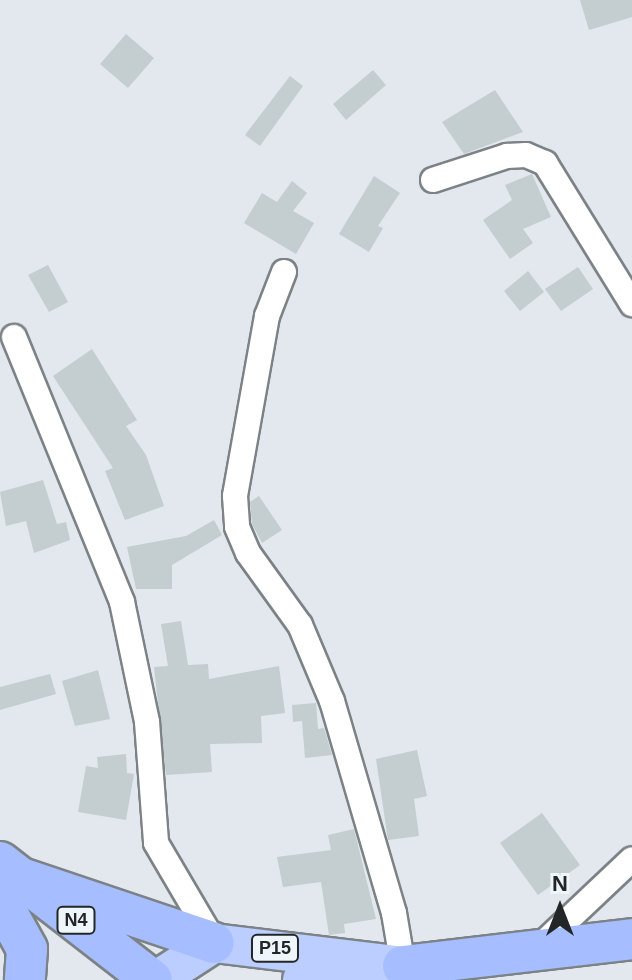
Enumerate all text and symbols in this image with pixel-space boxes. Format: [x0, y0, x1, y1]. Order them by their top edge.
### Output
north arrow [520, 868, 600, 948]
text: N [552, 871, 568, 896]
road number: N4 [56, 906, 96, 934]
road number: P15 [249, 934, 301, 962]

